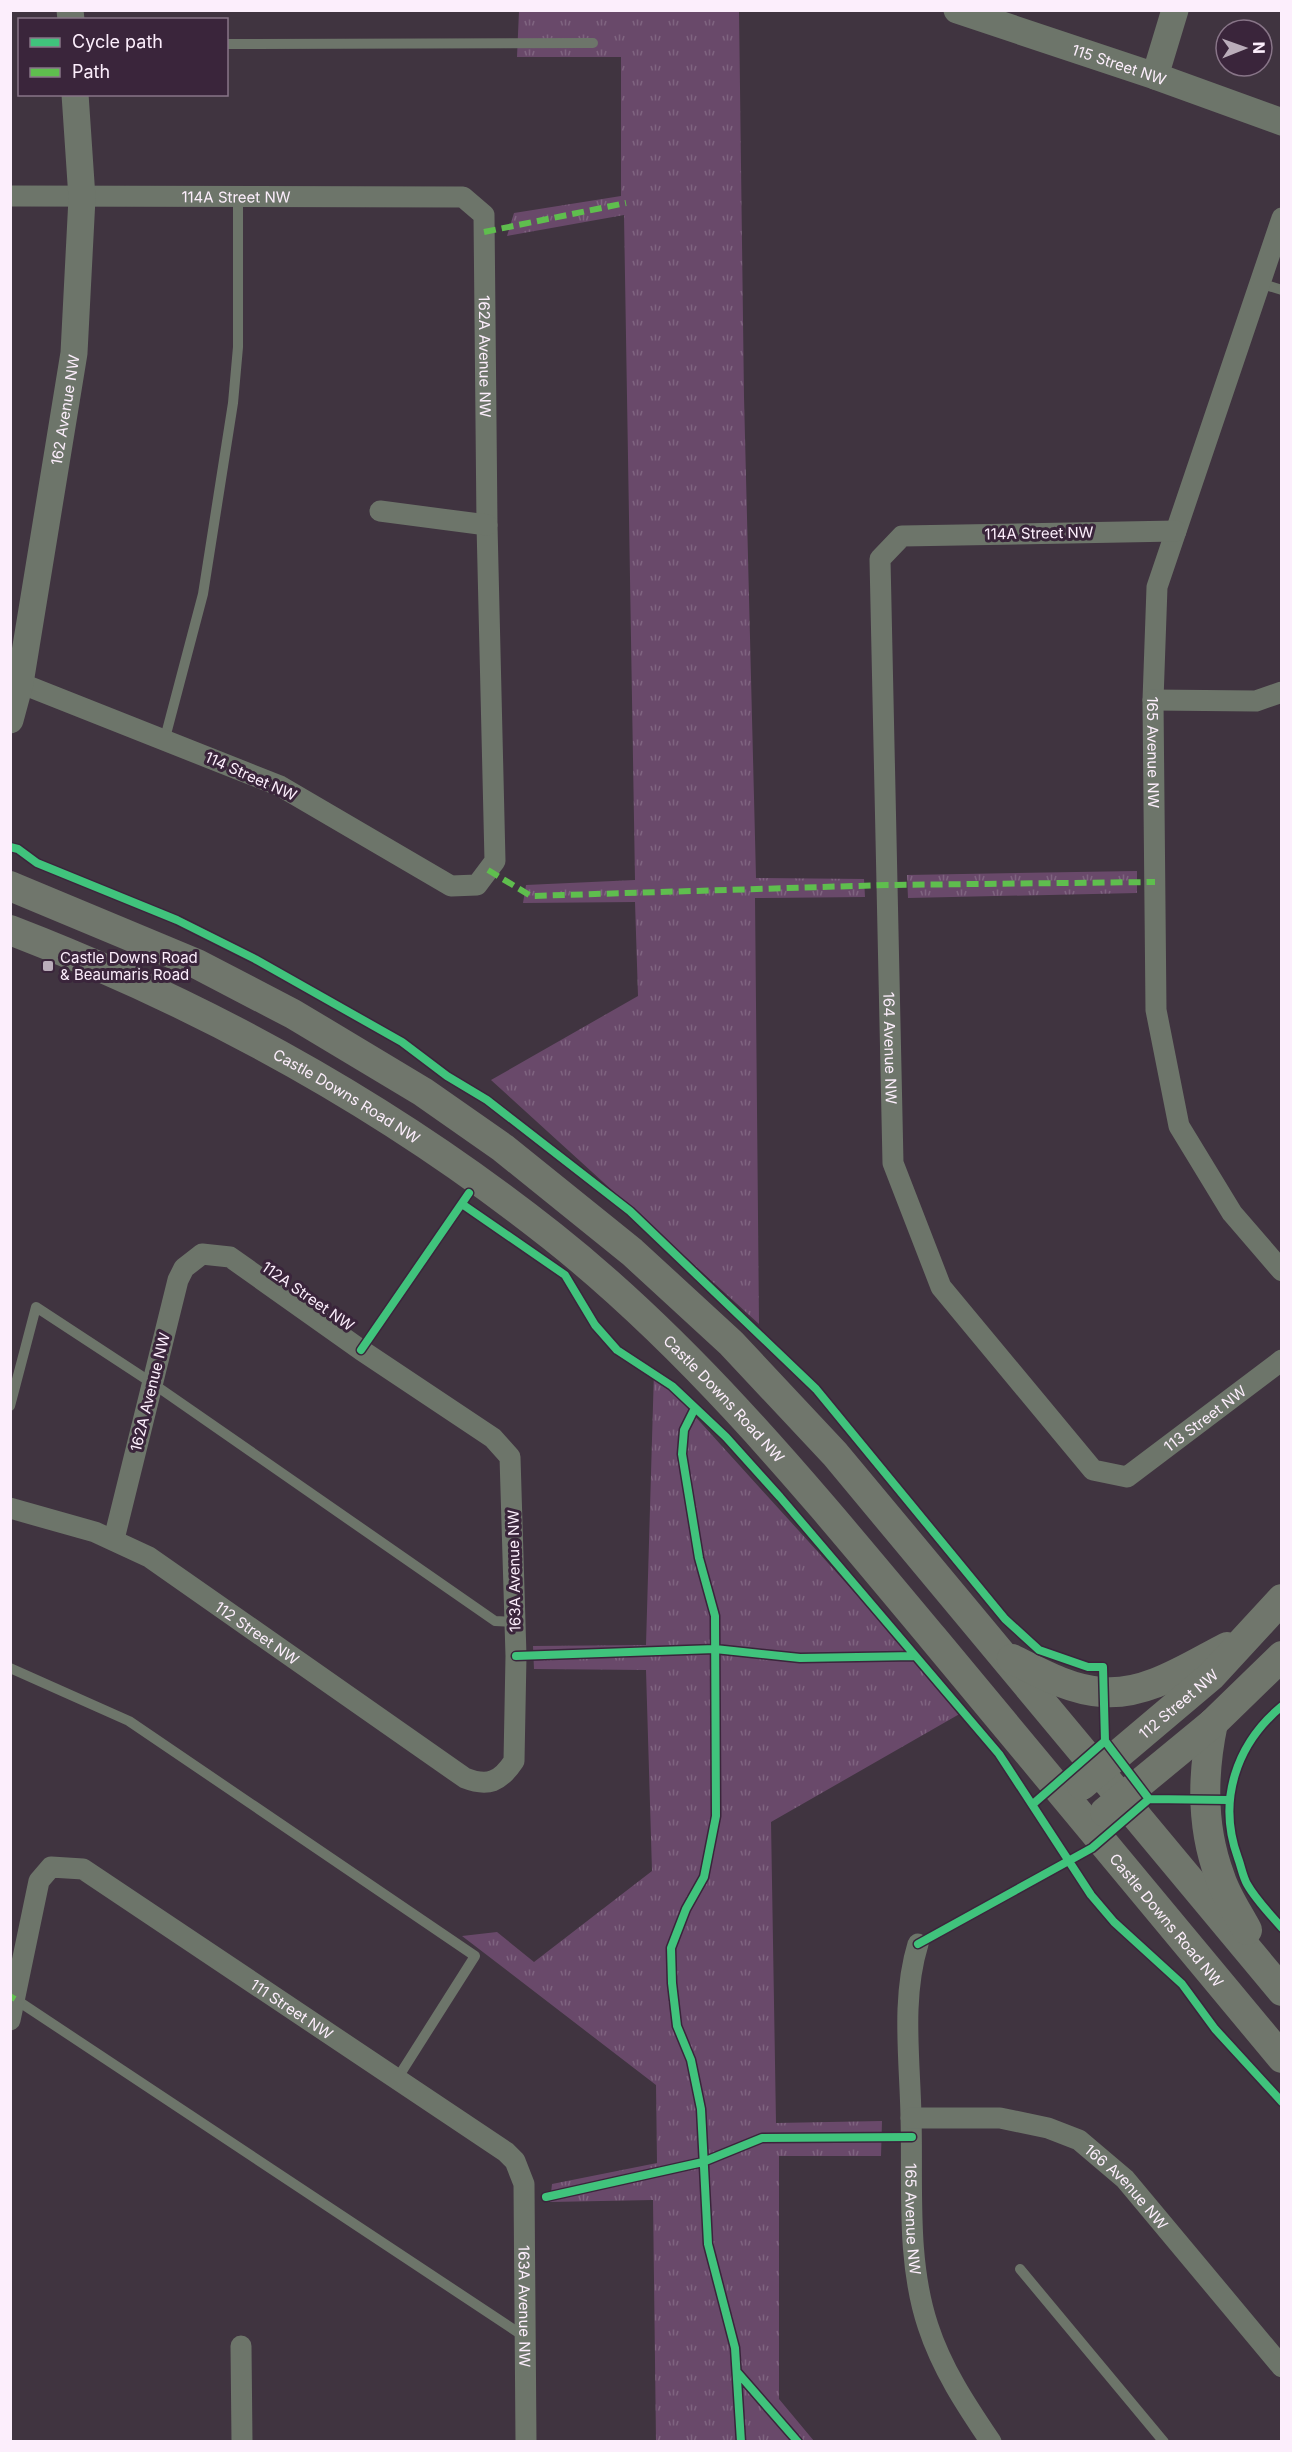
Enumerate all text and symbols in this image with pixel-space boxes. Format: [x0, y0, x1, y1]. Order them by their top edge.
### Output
legend [18, 18, 228, 96]
north arrow [1214, 18, 1274, 78]
text: Cycle path [72, 31, 163, 52]
street label: 115 Street NW [1070, 40, 1169, 89]
text: N [1249, 41, 1269, 54]
text: Path [72, 61, 110, 82]
street label: 114A Street NW [181, 187, 291, 206]
street label: 162A Avenue NW [475, 295, 495, 418]
street label: 162 Avenue NW [46, 353, 83, 467]
street label: 114A Street NW [984, 523, 1094, 543]
street label: 165 Avenue NW [1143, 696, 1164, 809]
street label: 114 Street NW [202, 747, 300, 805]
place label: Castle Downs Road & Beaumaris Road [60, 948, 198, 984]
marker: Castle Downs Road & Beaumaris Road [41, 959, 55, 973]
street label: 164 Avenue NW [880, 992, 901, 1105]
street label: Castle Downs Road NW [270, 1044, 424, 1147]
street label: 112A Street NW [258, 1257, 358, 1335]
street label: 162A Avenue NW [126, 1330, 174, 1454]
street label: Castle Downs Road NW [660, 1331, 789, 1466]
street label: 113 Street NW [1160, 1381, 1250, 1456]
street label: 163A Avenue NW [503, 1510, 525, 1632]
street label: 112 Street NW [212, 1597, 303, 1669]
street label: 112 Street NW [1135, 1665, 1222, 1743]
street label: Castle Downs Road NW [1106, 1849, 1228, 1991]
street label: 111 Street NW [247, 1974, 337, 2043]
street label: 166 Avenue NW [1081, 2140, 1172, 2233]
street label: 165 Avenue NW [902, 2163, 926, 2276]
street label: 163A Avenue NW [515, 2245, 535, 2368]

